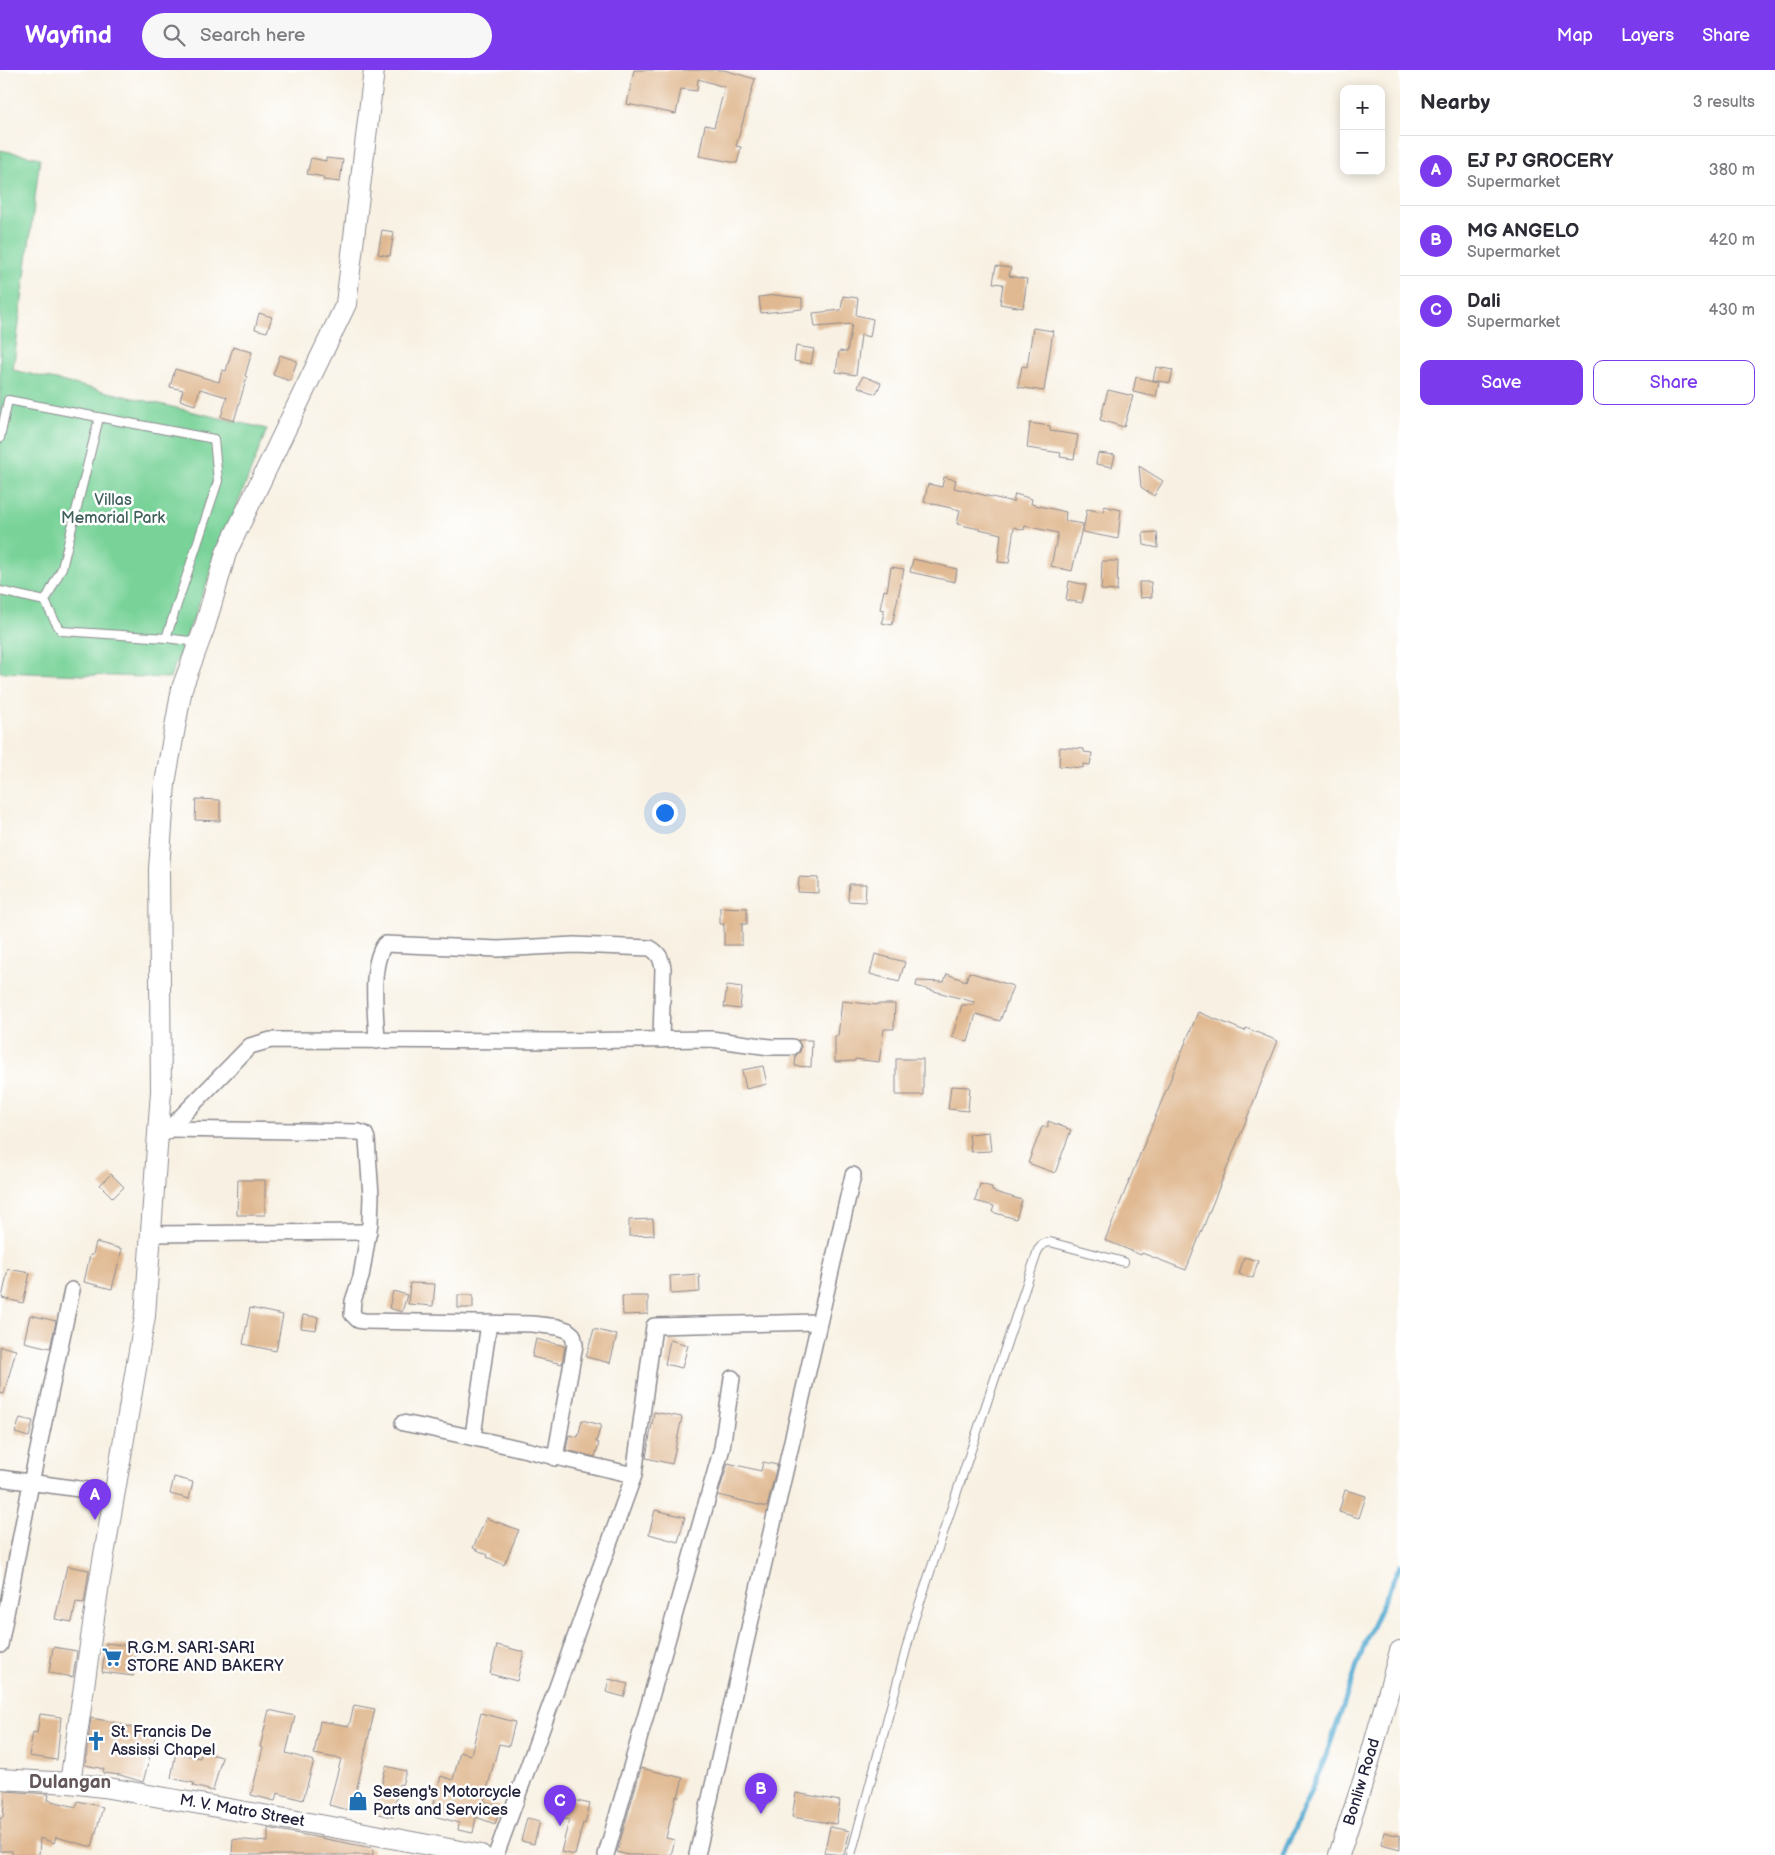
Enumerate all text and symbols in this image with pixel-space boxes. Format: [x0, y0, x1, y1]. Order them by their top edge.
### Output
search box [142, 13, 492, 58]
text: Wayfind [25, 21, 112, 50]
icon: search [160, 21, 188, 49]
text: Search here [200, 24, 305, 47]
text: Map [1557, 25, 1593, 46]
text: Layers [1621, 25, 1674, 46]
text: Share [1702, 25, 1750, 46]
map controls [1340, 85, 1385, 175]
button: + [1340, 85, 1385, 130]
text: Nearby [1420, 90, 1490, 115]
text: 3 results [1693, 93, 1755, 112]
button: − [1340, 130, 1385, 175]
text: EJ PJ GROCERY [1467, 150, 1613, 173]
text: A [1431, 161, 1441, 180]
text: 380 m [1709, 161, 1755, 180]
text: Supermarket [1467, 173, 1560, 192]
text: MG ANGELO [1467, 220, 1579, 243]
text: B [1430, 231, 1442, 250]
text: 420 m [1709, 231, 1755, 250]
text: Supermarket [1467, 243, 1560, 262]
text: Dali [1467, 290, 1501, 313]
text: C [1430, 301, 1442, 320]
text: 430 m [1708, 301, 1755, 320]
text: Supermarket [1467, 313, 1560, 332]
button: Save [1420, 360, 1583, 405]
button: Share [1593, 360, 1755, 405]
park label: Villas Memorial Park [61, 491, 165, 528]
your location [652, 800, 678, 826]
pin: A [79, 1479, 111, 1520]
place label: R.G.M. SARI-SARI STORE AND BAKERY [127, 1639, 284, 1676]
supermarket icon: R.G.M. SARI-SARI STORE AND BAKERY [101, 1646, 123, 1668]
place label: St. Francis De Assissi Chapel [111, 1723, 215, 1760]
church icon: St. Francis De Assissi Chapel [85, 1730, 107, 1752]
street label: Bonliw Road [1340, 1736, 1384, 1828]
district label: Dulangan [29, 1771, 111, 1794]
pin: B [745, 1773, 777, 1814]
place label: Seseng's Motorcycle Parts and Services [373, 1783, 521, 1820]
pin: C [544, 1785, 576, 1826]
shop icon: Seseng's Motorcycle Parts and Services [347, 1790, 369, 1812]
street label: M. V. Matro Street [178, 1791, 306, 1831]

